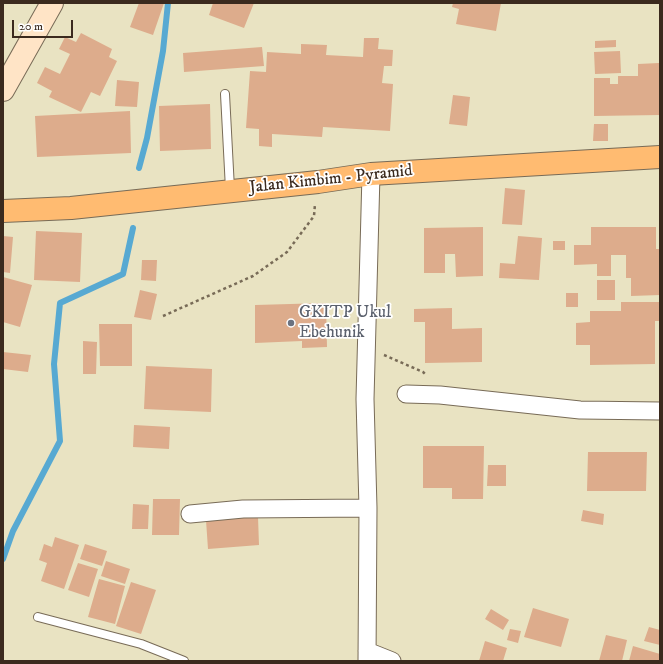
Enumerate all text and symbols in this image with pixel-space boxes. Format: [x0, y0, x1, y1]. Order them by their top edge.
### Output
scale bar [14, 12, 75, 38]
text: 20 m [19, 19, 43, 34]
street label: Jalan Kimbim - Pyramid [248, 161, 414, 199]
place label: GKITP Ukul Ebehunik [299, 303, 391, 343]
marker: GKITP Ukul Ebehunik [286, 318, 296, 328]

